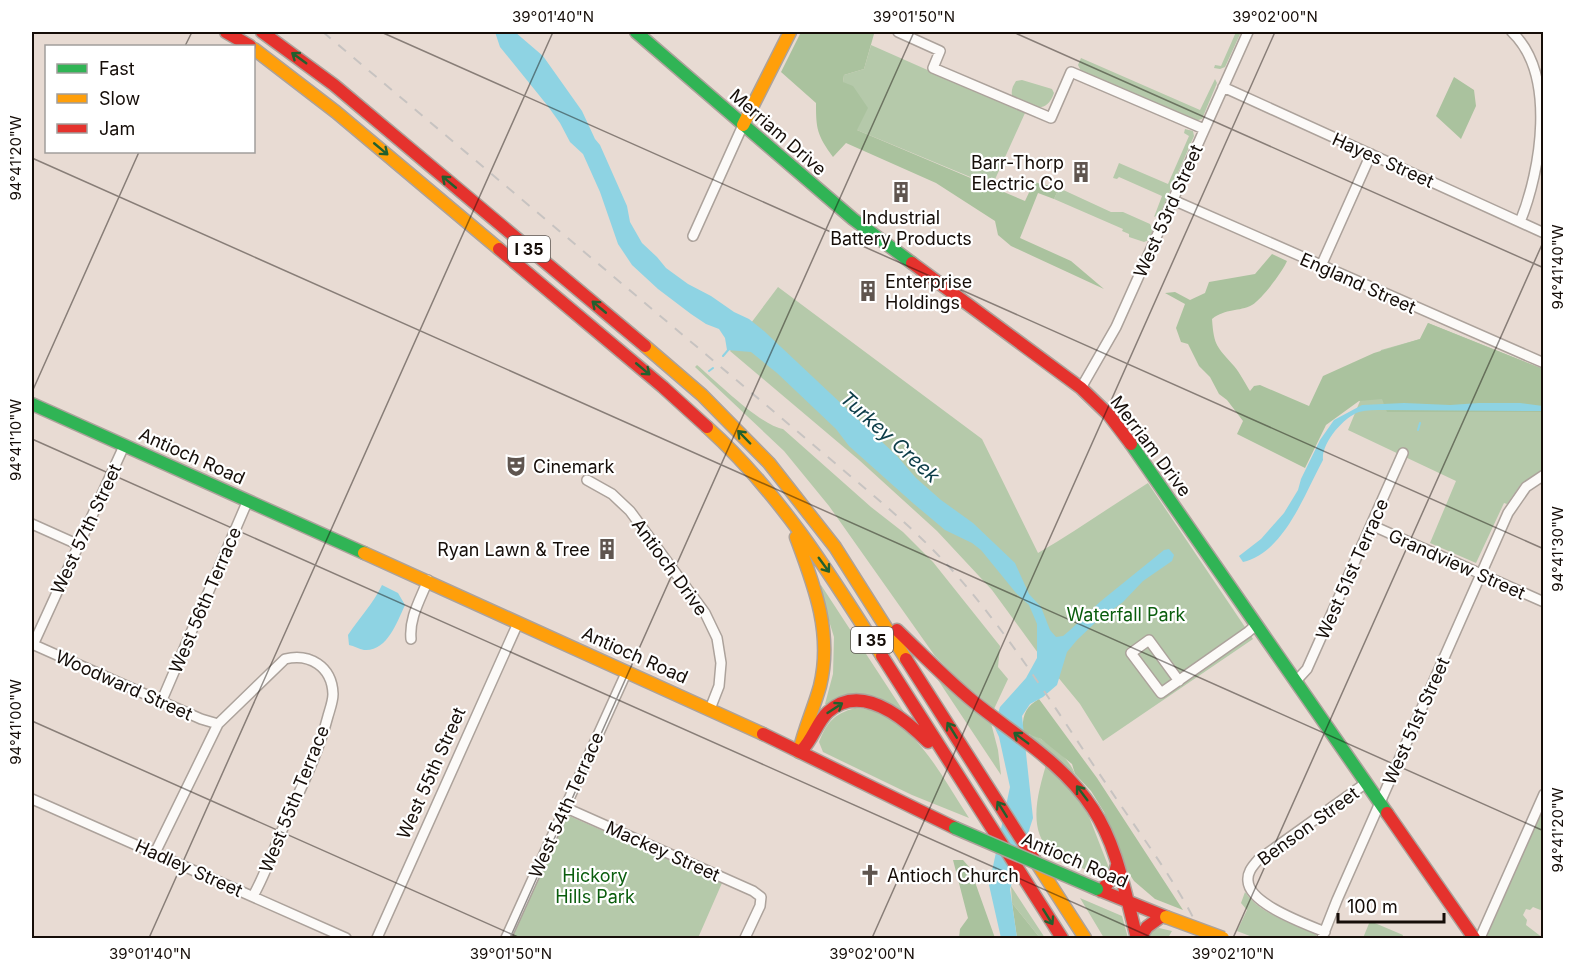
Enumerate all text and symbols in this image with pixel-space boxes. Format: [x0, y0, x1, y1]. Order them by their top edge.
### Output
text: 39°01'40"N [512, 7, 594, 26]
text: 39°01'50"N [873, 7, 955, 26]
text: 39°02'00"N [1232, 7, 1318, 26]
legend [45, 45, 255, 153]
one-way arrow [291, 52, 307, 64]
text: Fast [99, 58, 135, 79]
street label: Merriam Drive [726, 84, 830, 180]
text: Slow [99, 88, 140, 109]
text: 94°41'20"W [6, 115, 25, 201]
text: Jam [99, 118, 135, 139]
street label: Hayes Street [1329, 128, 1437, 192]
street label: West 53rd Street [1129, 141, 1207, 281]
one-way arrow [373, 142, 388, 156]
place label: Barr-Thorp Electric Co [971, 152, 1064, 194]
building icon: Barr-Thorp Electric Co [1069, 160, 1093, 184]
one-way arrow [442, 175, 457, 189]
building icon: Industrial Battery Products [889, 180, 913, 204]
place label: Industrial Battery Products [830, 207, 972, 249]
text: 94°41'40"W [1548, 224, 1567, 309]
road number: I 35 [508, 236, 550, 262]
street label: England Street [1297, 248, 1419, 318]
place label: Enterprise Holdings [885, 271, 972, 313]
building icon: Enterprise Holdings [856, 279, 880, 303]
one-way arrow [591, 301, 607, 314]
one-way arrow [635, 363, 651, 376]
water label: Turkey Creek [835, 386, 945, 489]
street label: Merriam Drive [1106, 391, 1196, 501]
text: 94°41'10"W [6, 399, 25, 481]
street label: Antioch Road [136, 423, 248, 489]
one-way arrow [737, 430, 751, 445]
theatre icon: Cinemark [504, 454, 528, 478]
place label: Cinemark [533, 456, 615, 477]
street label: West 57th Street [47, 460, 125, 597]
street label: West 51st Terrace [1312, 495, 1392, 643]
text: 94°41'30"W [1548, 506, 1567, 592]
street label: Antioch Drive [628, 514, 712, 620]
street label: West 56th Terrace [165, 524, 245, 676]
street label: Grandview Street [1385, 524, 1529, 604]
building icon: Ryan Lawn & Tree [595, 537, 619, 561]
place label: Ryan Lawn & Tree [437, 539, 590, 560]
one-way arrow [818, 557, 830, 573]
park label: Waterfall Park [1066, 604, 1186, 625]
street label: Antioch Road [579, 622, 691, 688]
road number: I 35 [851, 627, 893, 653]
street label: Woodward Street [52, 645, 196, 725]
street label: West 51st Street [1378, 654, 1454, 788]
text: 94°41'00"W [6, 679, 25, 765]
one-way arrow [826, 702, 843, 714]
street label: West 55th Street [393, 704, 470, 842]
street label: West 55th Terrace [255, 722, 333, 876]
one-way arrow [946, 722, 958, 739]
street label: West 54th Terrace [524, 729, 608, 881]
one-way arrow [1014, 732, 1030, 745]
street label: Benson Street [1253, 782, 1363, 870]
one-way arrow [1076, 785, 1089, 801]
text: 94°41'20"W [1548, 787, 1567, 873]
one-way arrow [996, 801, 1008, 818]
street label: Mackey Street [603, 817, 723, 885]
street label: Antioch Road [1019, 828, 1131, 892]
street label: Hadley Street [132, 835, 246, 901]
church icon: Antioch Church [858, 863, 882, 887]
park label: Hickory Hills Park [555, 865, 635, 907]
place label: Antioch Church [887, 865, 1019, 886]
scale bar [1338, 886, 1444, 924]
text: 100 m [1347, 896, 1398, 917]
one-way arrow [1041, 908, 1054, 925]
text: 39°01'40"N [109, 944, 191, 963]
text: 39°01'50"N [470, 944, 552, 963]
text: 39°02'00"N [829, 944, 915, 963]
text: 39°02'10"N [1192, 944, 1274, 963]

